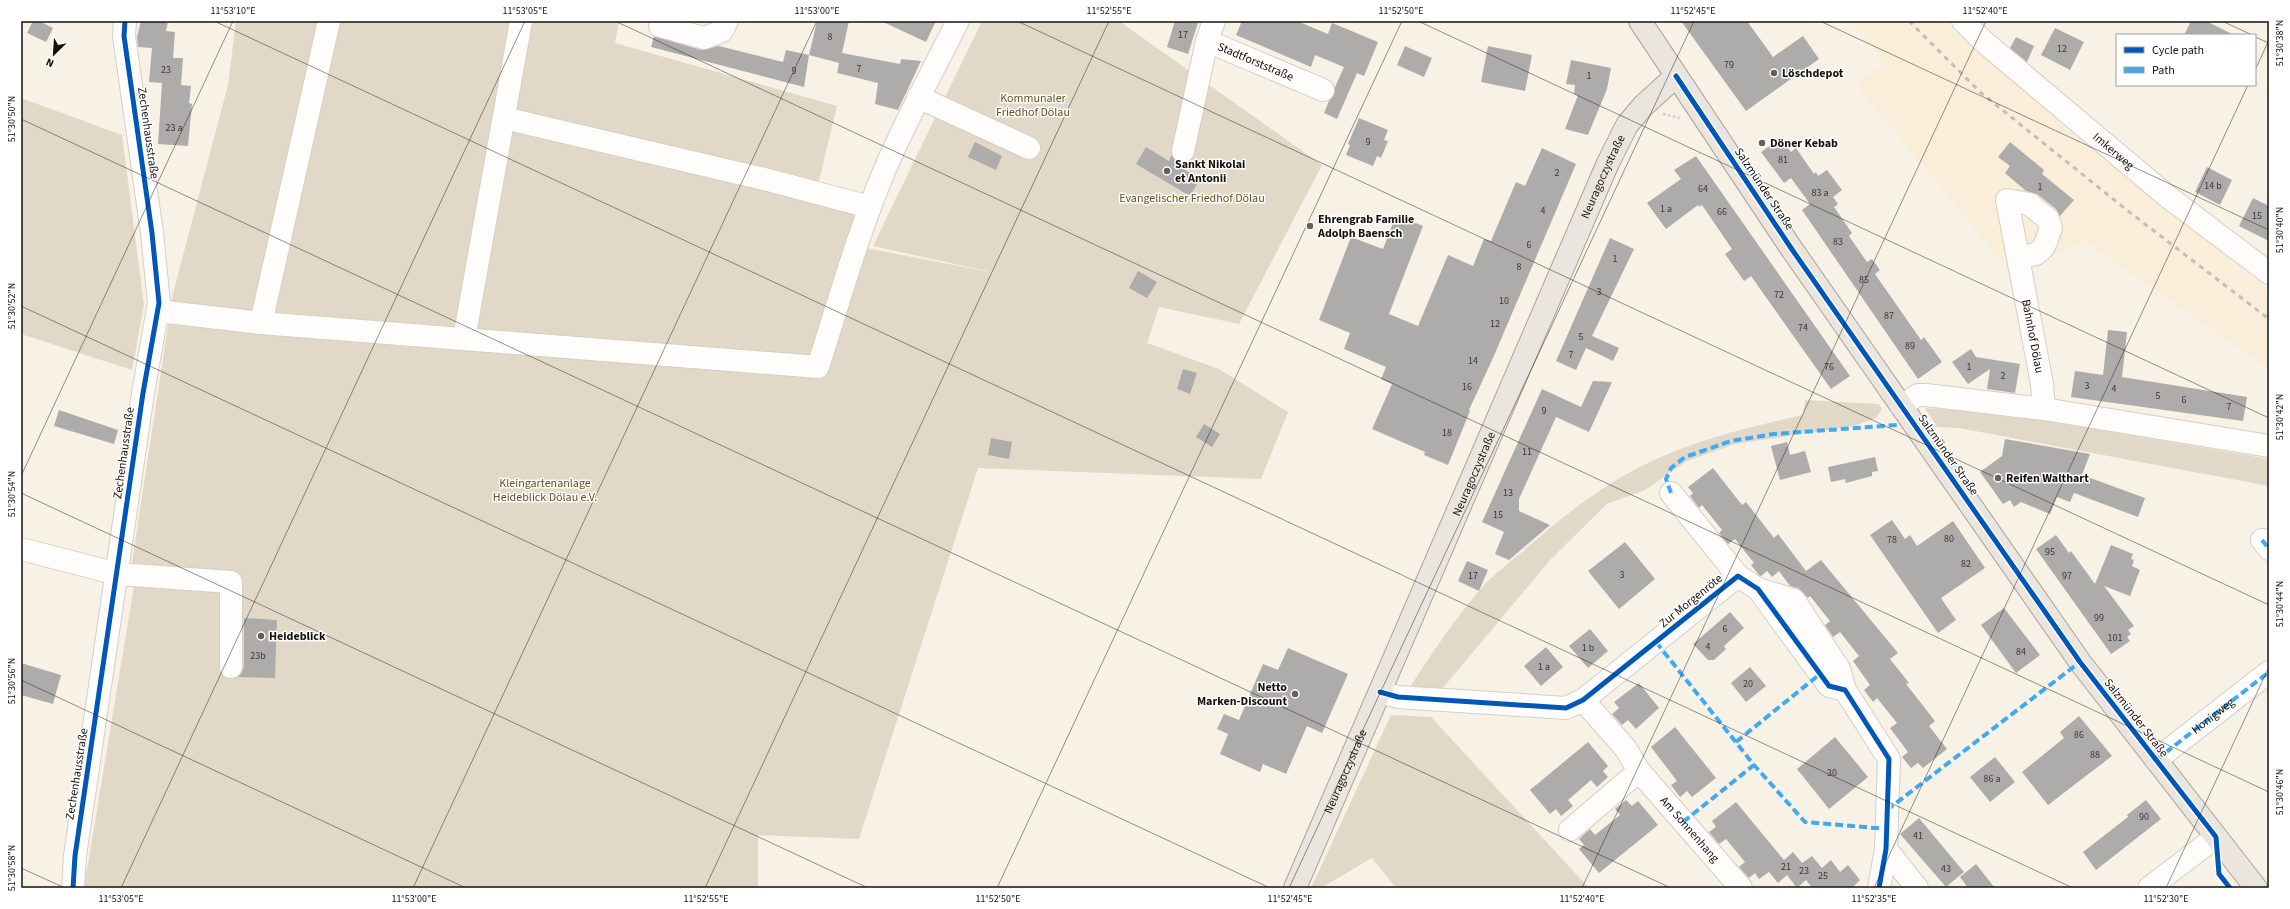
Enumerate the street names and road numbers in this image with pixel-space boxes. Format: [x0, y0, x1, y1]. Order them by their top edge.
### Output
street label: Stadtforststraße [1215, 38, 1296, 85]
street label: Zechenhausstraße [133, 86, 163, 180]
street label: Imkerweg [2089, 128, 2138, 173]
street label: Neuragoczystraße [1576, 132, 1629, 221]
street label: Salzmünder Straße [1730, 145, 1798, 234]
street label: Bahnhof Dölau [2018, 298, 2048, 375]
street label: Zechenhausstraße [109, 406, 139, 500]
street label: Salzmünder Straße [1914, 411, 1982, 499]
street label: Neuragoczystraße [1448, 429, 1500, 519]
street label: Zur Morgenröte [1656, 570, 1726, 632]
street label: Salzmünder Straße [2100, 675, 2172, 761]
street label: Honigweg [2188, 694, 2238, 738]
street label: Neuragoczystraße [1320, 726, 1371, 816]
street label: Zechenhausstraße [61, 727, 93, 821]
street label: Am Sonnenhang [1656, 792, 1723, 866]

